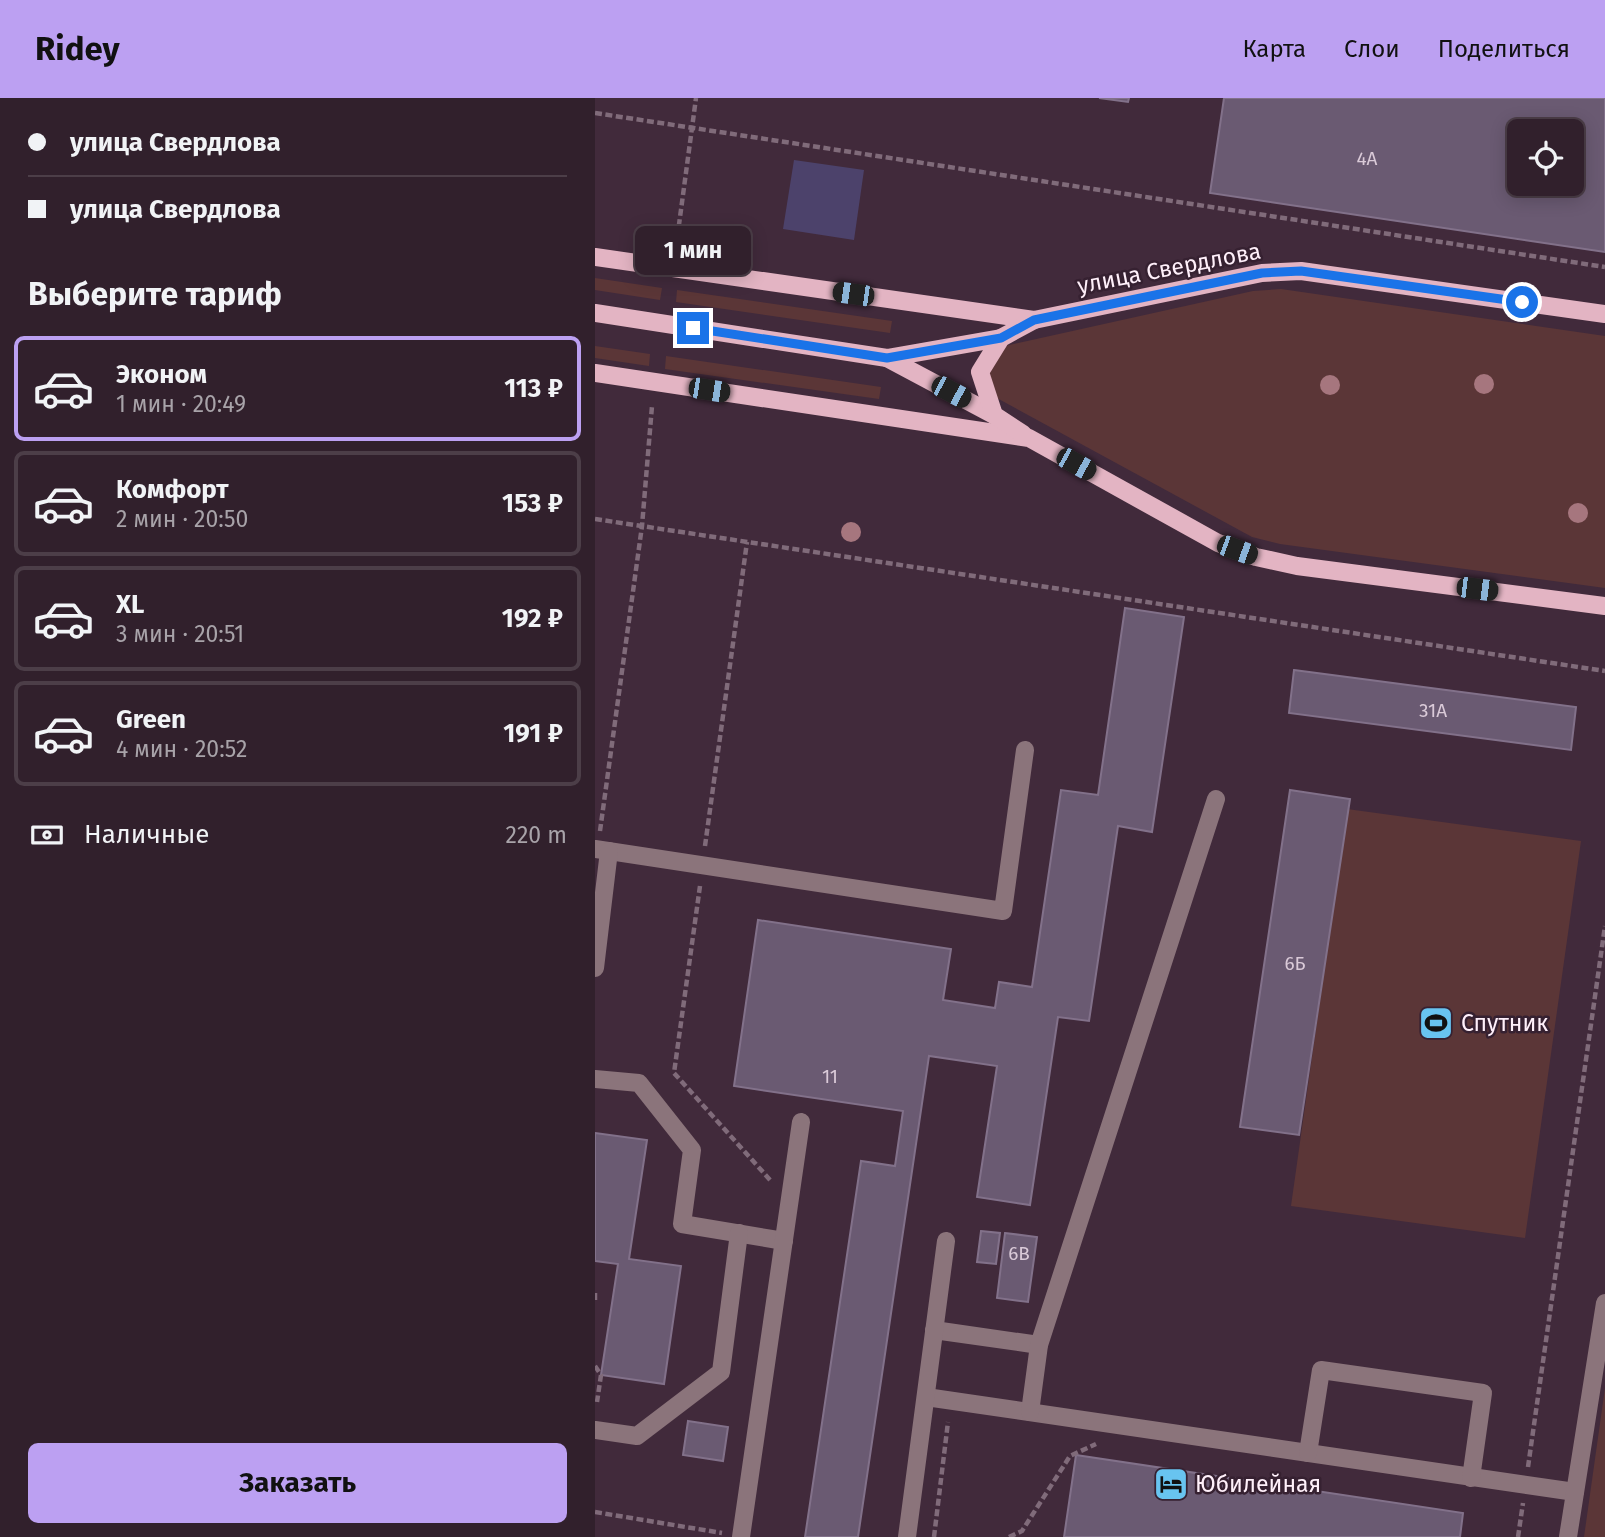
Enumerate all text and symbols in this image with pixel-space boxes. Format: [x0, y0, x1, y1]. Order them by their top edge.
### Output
text: Ridey [35, 29, 120, 69]
text: Карта [1242, 35, 1306, 63]
text: Слои [1344, 35, 1400, 63]
text: Поделиться [1438, 35, 1570, 63]
map controls [1507, 119, 1584, 196]
button: locate [1507, 119, 1584, 196]
text: улица Свердлова [70, 127, 281, 158]
house number: 4А [1357, 147, 1378, 170]
text: улица Свердлова [70, 194, 281, 225]
callout: 1 мин [635, 226, 751, 275]
text: 1 мин [664, 236, 722, 264]
street label: улица Свердлова [1075, 236, 1263, 300]
text: Выберите тариф [28, 275, 282, 313]
car [831, 281, 876, 307]
route start [1506, 286, 1538, 318]
route end [677, 312, 709, 344]
icon: car [32, 357, 95, 420]
text: Эконом [116, 359, 207, 390]
text: 113 ₽ [504, 373, 563, 404]
car [928, 373, 975, 411]
car [687, 376, 732, 404]
text: 1 мин · 20:49 [116, 390, 246, 418]
car [1053, 445, 1100, 483]
icon: car [32, 472, 95, 535]
text: Комфорт [116, 474, 229, 505]
text: 153 ₽ [502, 488, 563, 519]
text: 2 мин · 20:50 [116, 505, 248, 533]
car [1214, 533, 1261, 567]
car [1455, 576, 1500, 602]
icon: car [32, 587, 95, 650]
text: XL [116, 589, 144, 620]
text: 192 ₽ [502, 603, 563, 634]
text: 3 мин · 20:51 [116, 620, 244, 648]
house number: 31А [1419, 699, 1447, 722]
icon: car [32, 702, 95, 765]
text: Green [116, 704, 186, 735]
text: 191 ₽ [503, 718, 563, 749]
text: 4 мин · 20:52 [116, 735, 247, 763]
icon: cash [28, 816, 66, 854]
text: Наличные [84, 819, 209, 850]
text: 220 m [506, 821, 567, 849]
house number: 6Б [1284, 952, 1306, 975]
sports icon: Спутник [1417, 1004, 1455, 1042]
place label: Спутник [1461, 1009, 1548, 1037]
house number: 11 [822, 1065, 838, 1088]
house number: 6В [1008, 1242, 1030, 1265]
button: Заказать [28, 1443, 567, 1523]
hotel icon: Юбилейная [1152, 1465, 1190, 1503]
place label: Юбилейная [1195, 1470, 1321, 1498]

